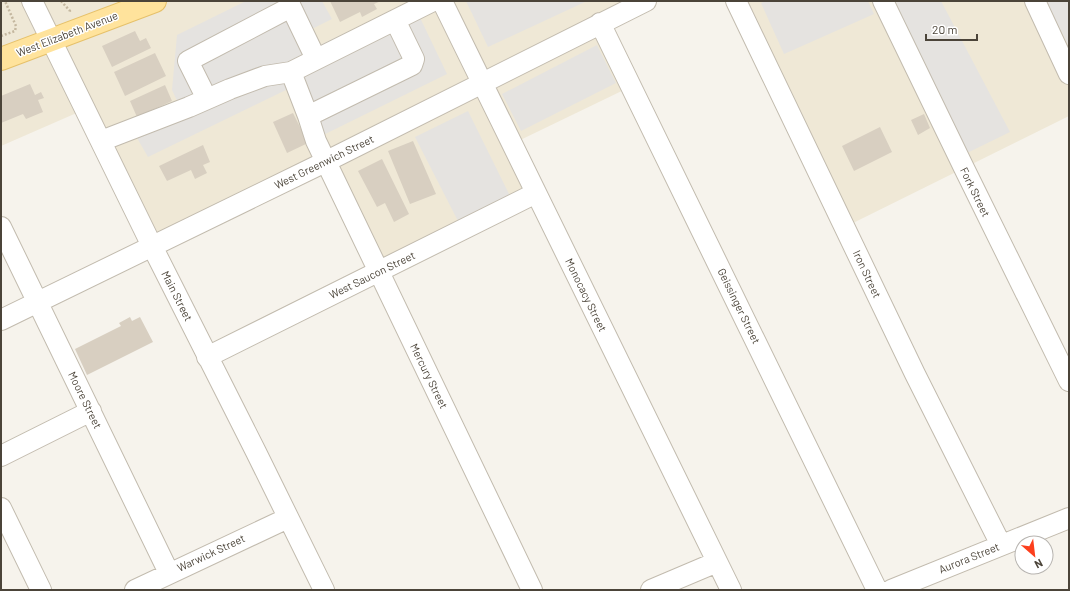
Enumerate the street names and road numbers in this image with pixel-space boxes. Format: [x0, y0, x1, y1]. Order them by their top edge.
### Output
street label: West Elizabeth Avenue [14, 8, 120, 59]
street label: West Greenwich Street [272, 132, 376, 191]
street label: Fork Street [958, 165, 993, 219]
street label: West Saucon Street [327, 248, 417, 301]
street label: Iron Street [851, 248, 884, 300]
street label: Monocacy Street [563, 256, 610, 334]
street label: Geissinger Street [716, 266, 763, 346]
street label: Main Street [159, 269, 196, 323]
street label: Mercury Street [408, 341, 451, 410]
street label: Moore Street [66, 369, 105, 430]
street label: Warwick Street [175, 531, 247, 574]
street label: Aurora Street [937, 539, 1001, 576]

